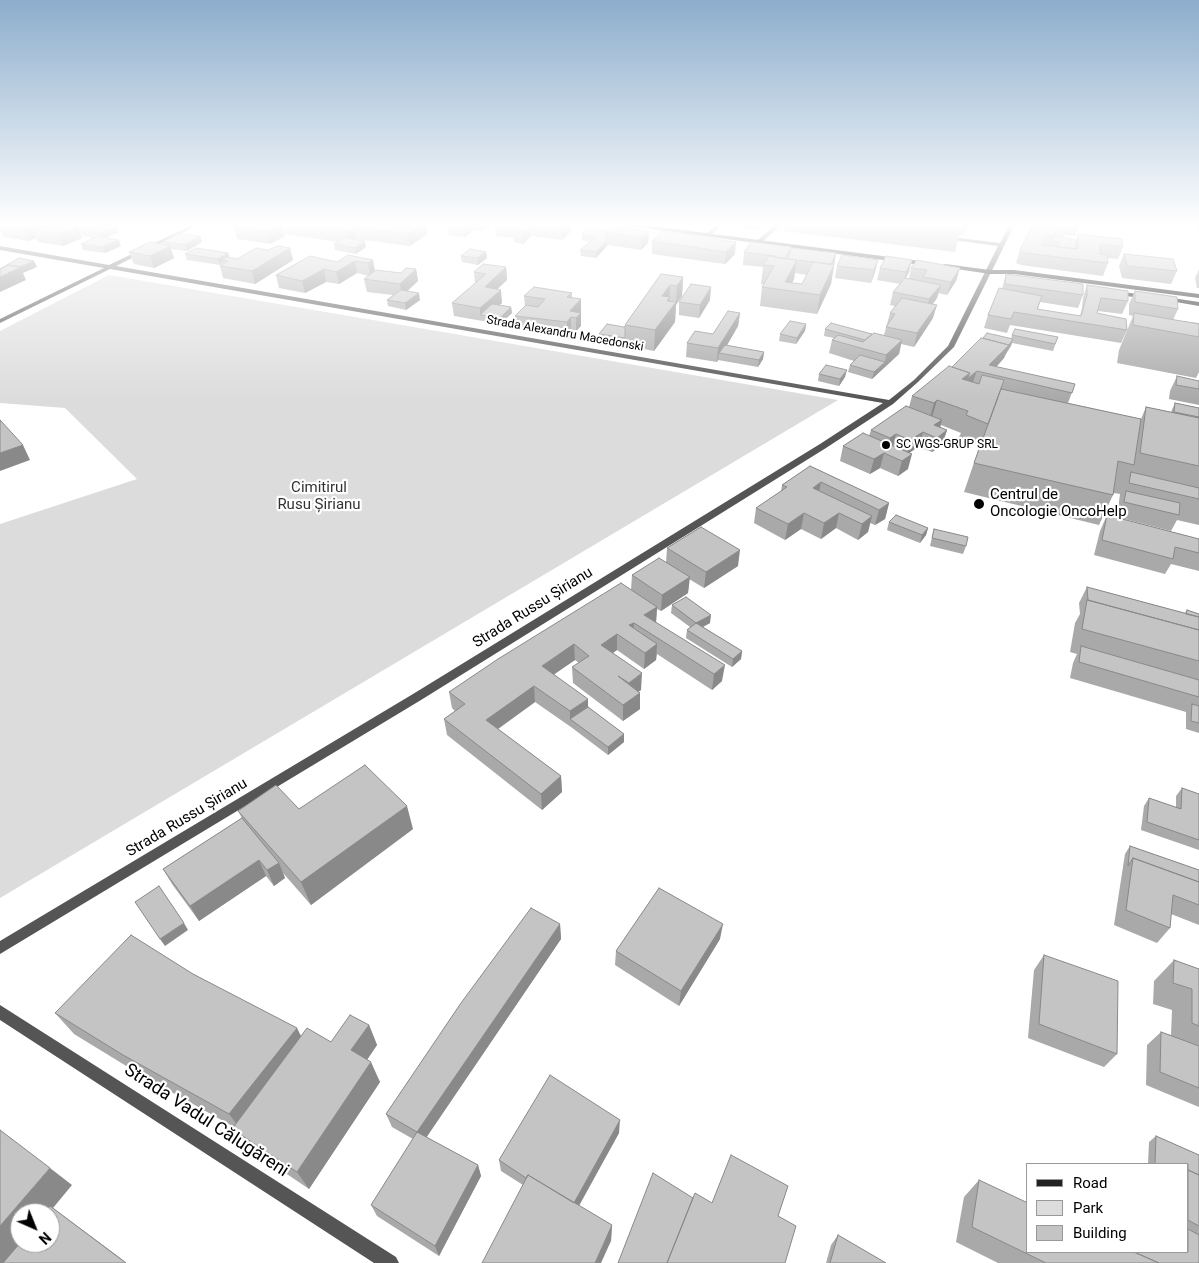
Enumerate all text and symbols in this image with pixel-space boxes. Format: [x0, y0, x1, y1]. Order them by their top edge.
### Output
street label: Strada Alexandru Macedonski [485, 313, 645, 355]
place label: SC WGS-GRUP SRL [896, 438, 998, 452]
marker: SC WGS-GRUP SRL [880, 439, 892, 451]
park label: Cimitirul Rusu Șirianu [277, 479, 361, 514]
place label: Centrul de Oncologie OncoHelp [990, 486, 1127, 521]
marker: Centrul de Oncologie OncoHelp [972, 497, 986, 511]
street label: Strada Russu Șirianu [470, 564, 596, 652]
street label: Strada Russu Șirianu [123, 775, 251, 861]
street label: Strada Vadul Călugăreni [120, 1060, 292, 1182]
legend [1026, 1163, 1189, 1253]
text: Road [1073, 1174, 1107, 1192]
text: Park [1073, 1199, 1103, 1217]
north arrow [10, 1203, 60, 1253]
text: Building [1073, 1224, 1127, 1242]
text: N [36, 1229, 54, 1247]

